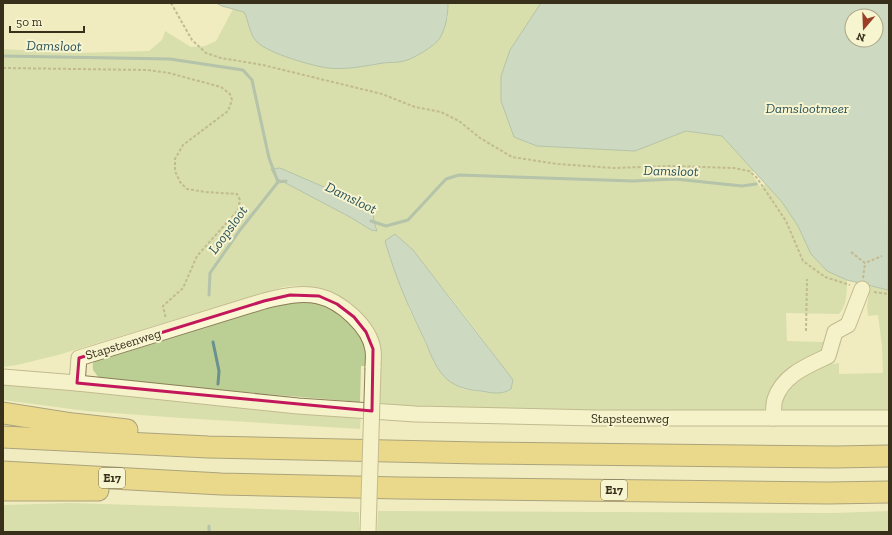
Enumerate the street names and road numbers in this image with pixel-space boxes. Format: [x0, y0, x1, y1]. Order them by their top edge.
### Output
street label: Stapsteenweg [83, 325, 163, 363]
street label: Stapsteenweg [591, 411, 669, 426]
road number: E17 [99, 468, 125, 488]
road number: E17 [601, 480, 627, 500]

